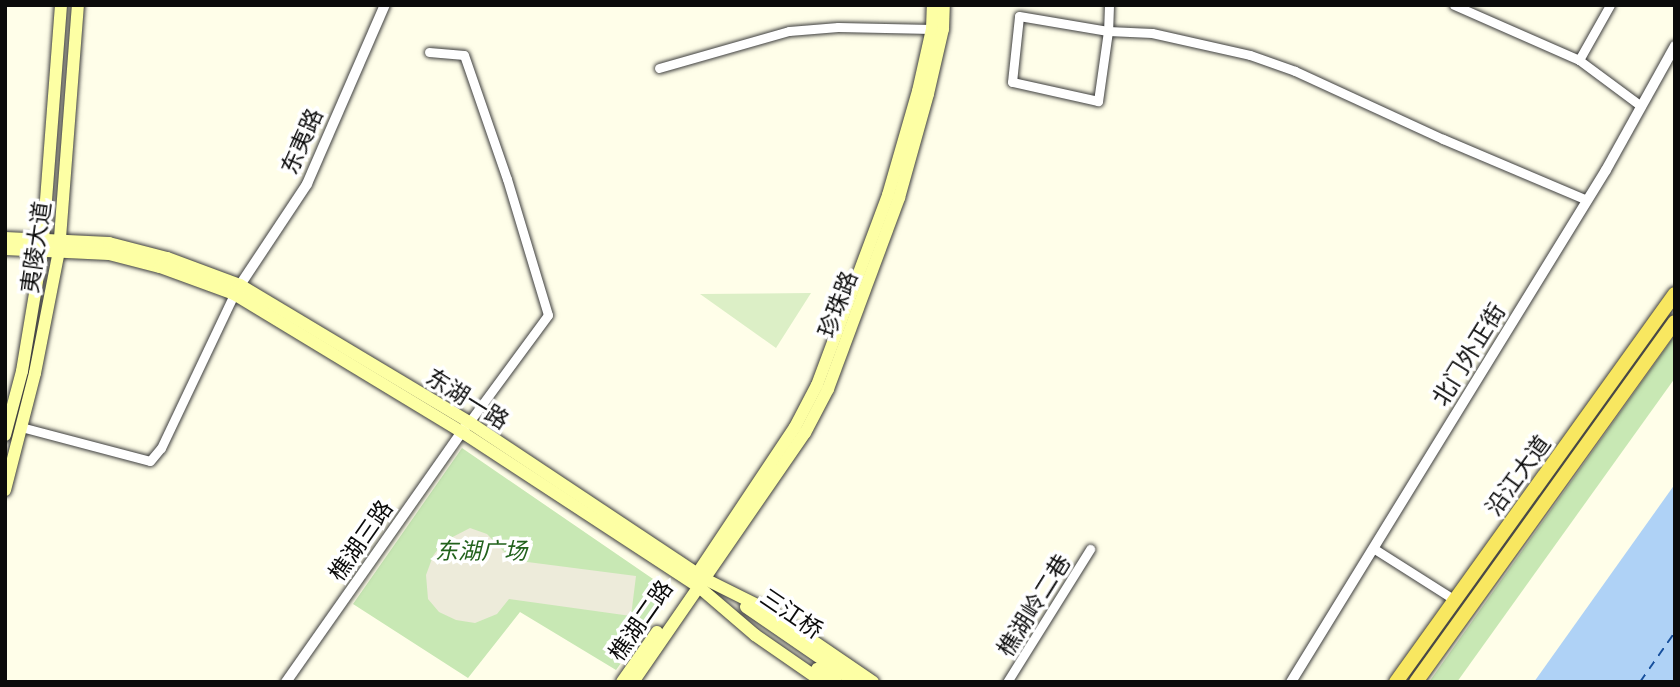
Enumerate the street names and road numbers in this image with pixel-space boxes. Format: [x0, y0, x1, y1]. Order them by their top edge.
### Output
street label: 东夷路 [274, 104, 328, 178]
street label: 夷陵大道 [15, 200, 55, 294]
street label: 珍珠路 [812, 267, 862, 341]
street label: 北门外正街 [1426, 298, 1510, 410]
street label: 东湖一路 [422, 362, 514, 434]
street label: 沿江大道 [1479, 430, 1555, 520]
street label: 樵湖三路 [322, 494, 398, 586]
street label: 樵湖岭二巷 [991, 549, 1075, 661]
street label: 樵湖二路 [602, 574, 678, 666]
street label: 三江桥 [756, 582, 828, 644]

